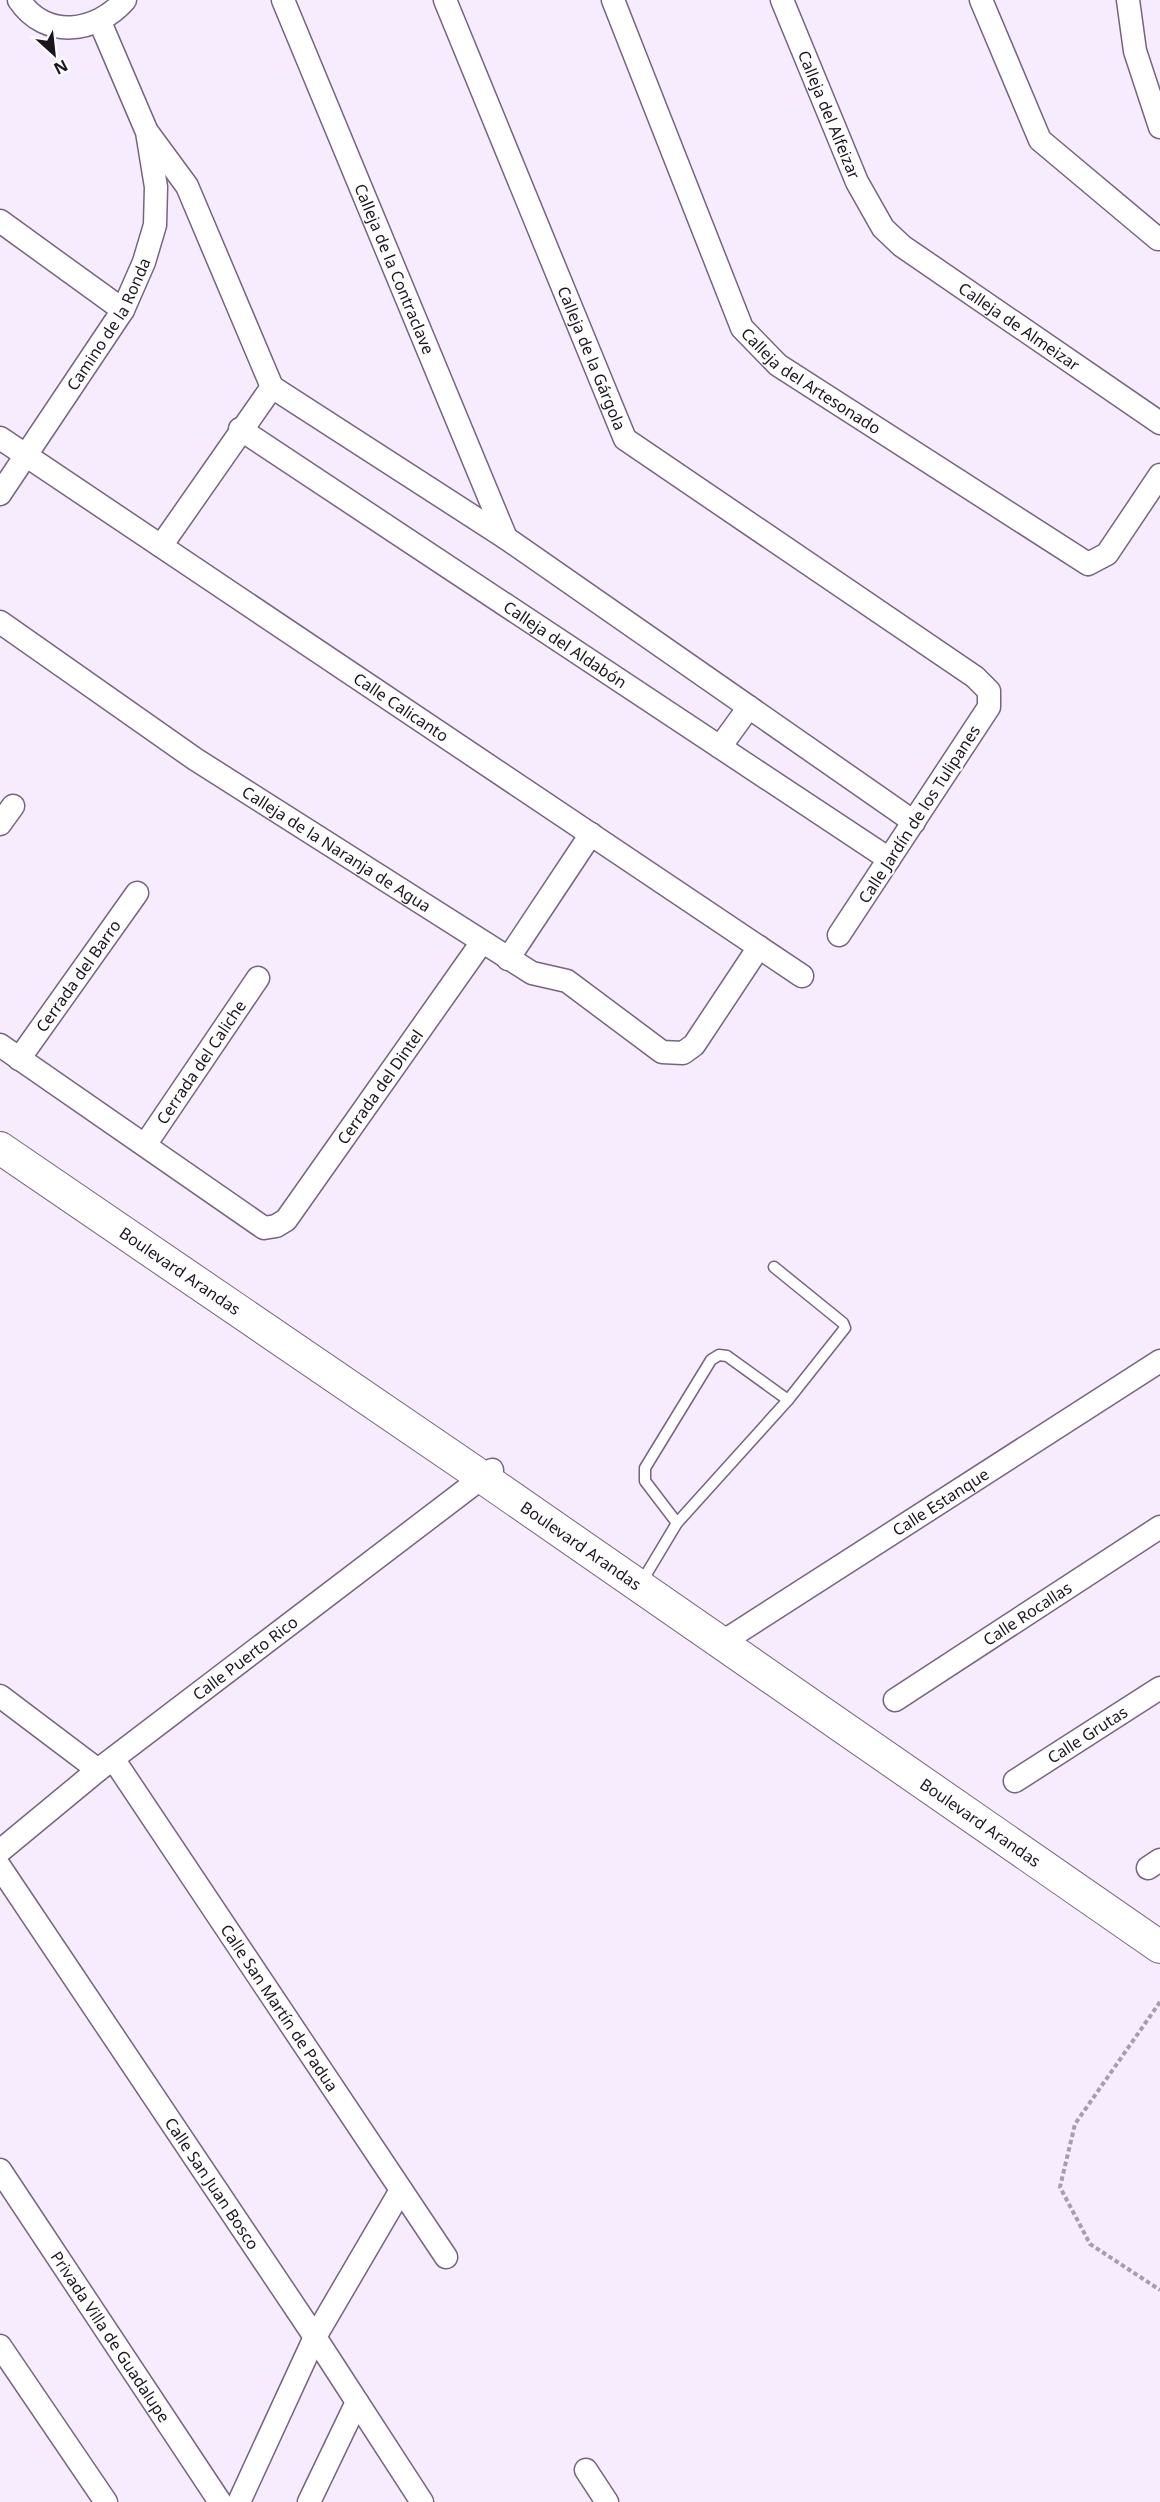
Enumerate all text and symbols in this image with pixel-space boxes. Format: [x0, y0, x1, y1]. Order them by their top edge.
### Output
north arrow [24, 24, 84, 84]
street label: Calleja del Alfeizar [793, 47, 866, 183]
text: N [50, 55, 72, 80]
street label: Calleja de la Contraclave [349, 180, 440, 357]
street label: Camino de la Ronda [61, 254, 156, 395]
street label: Calleja de Almeizar [954, 277, 1084, 376]
street label: Calleja de la Gárgola [552, 283, 631, 433]
street label: Calleja del Artesonado [736, 323, 885, 439]
street label: Calleja del Aldabón [499, 596, 631, 693]
street label: Calle Calicanto [349, 667, 453, 747]
street label: Calle Jardín de los Tulipanes [853, 721, 985, 907]
street label: Calleja de la Naranja de Agua [238, 781, 435, 917]
street label: Cerrada del Barro [31, 915, 126, 1037]
street label: Cerrada del Caliche [151, 996, 251, 1128]
street label: Cerrada del Dintel [332, 1025, 428, 1149]
street label: Boulevard Arandas [115, 1222, 245, 1320]
street label: Calle Estanque [888, 1463, 993, 1541]
street label: Boulevard Arandas [516, 1496, 646, 1595]
street label: Calle Rocallas [979, 1577, 1076, 1651]
street label: Calle Puerto Rico [188, 1611, 302, 1705]
street label: Calle Grutas [1043, 1701, 1132, 1768]
street label: Boulevard Arandas [916, 1773, 1045, 1872]
street label: Calle San Martín de Padua [216, 1920, 343, 2096]
street label: Calle San Juan Bosco [160, 2113, 264, 2254]
street label: Privada Villa de Guadalupe [46, 2247, 175, 2427]

